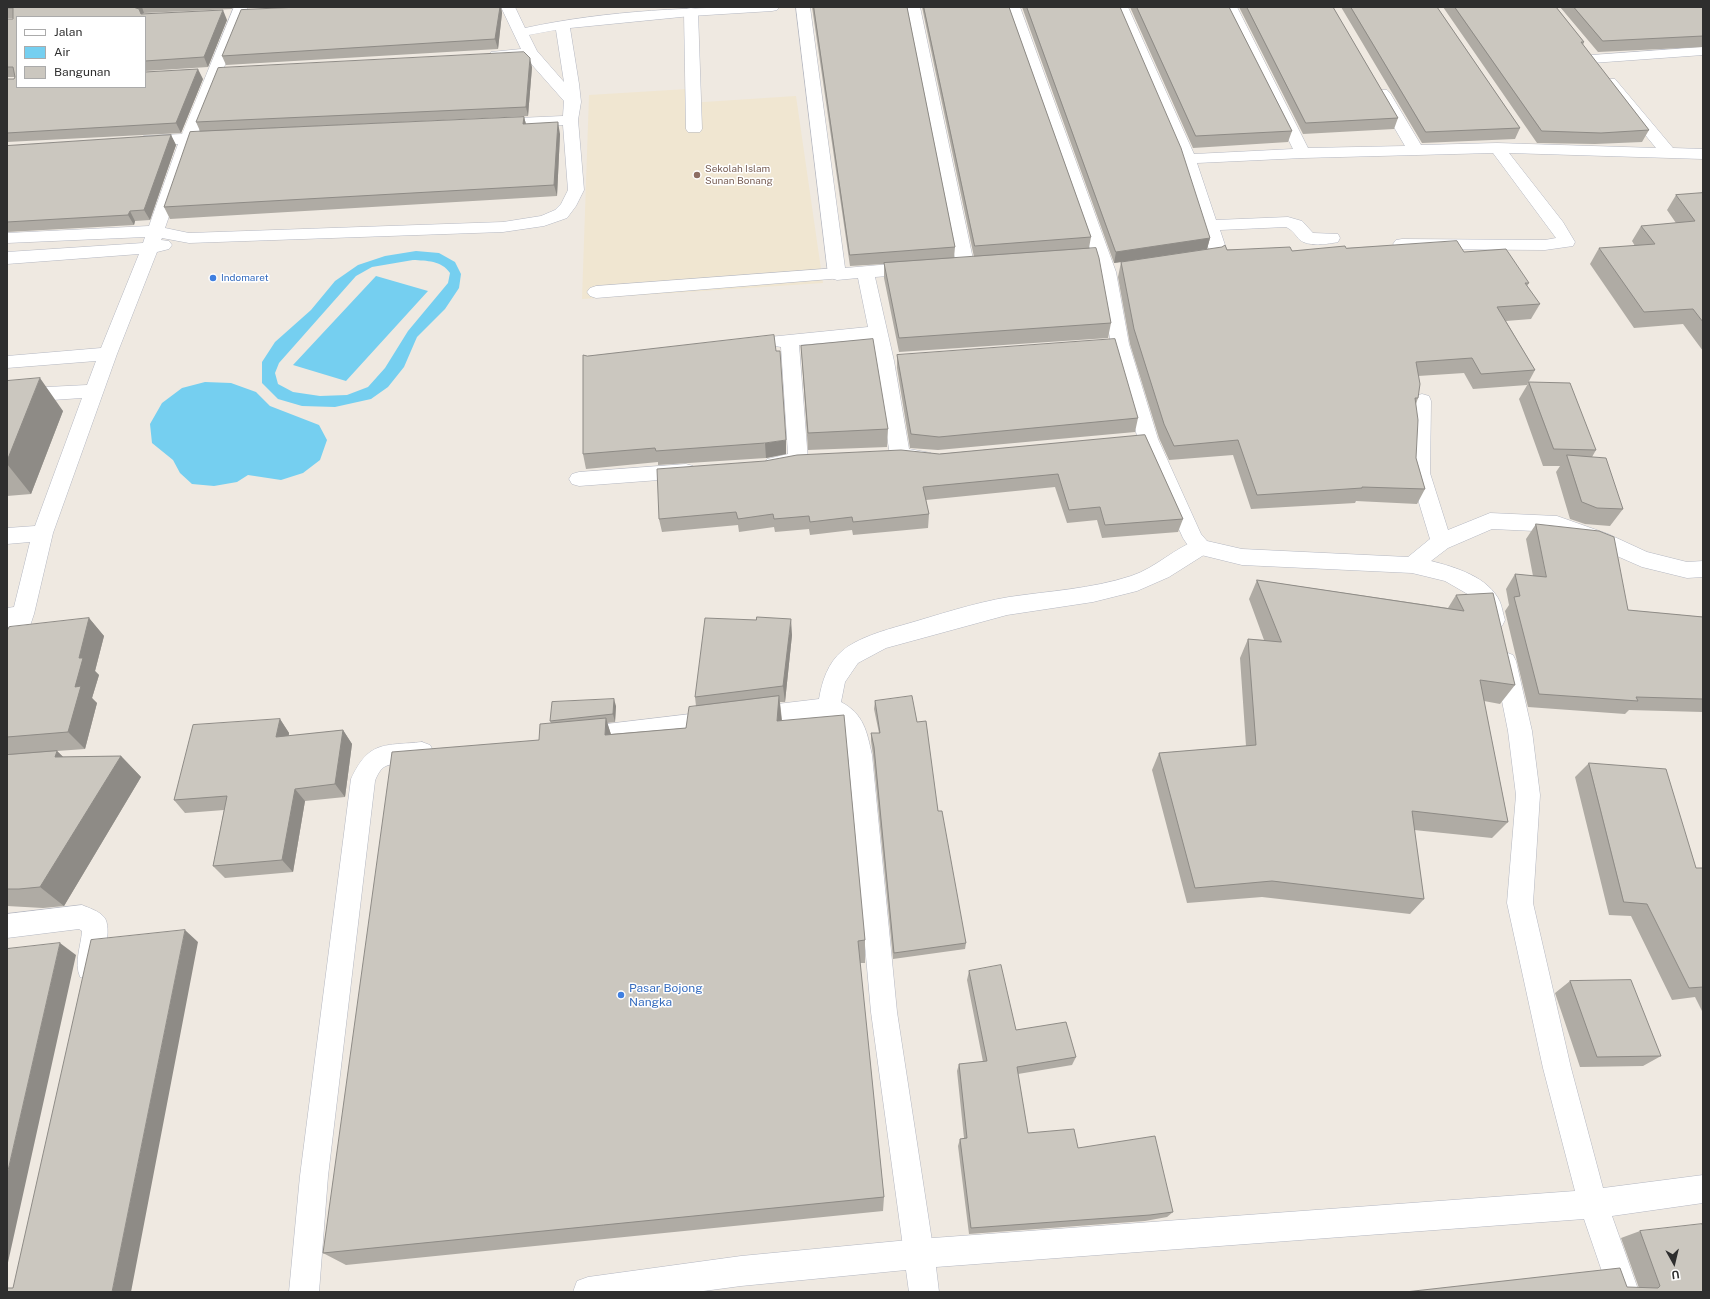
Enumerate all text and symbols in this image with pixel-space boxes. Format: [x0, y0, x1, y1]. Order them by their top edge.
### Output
legend [16, 16, 146, 88]
text: Jalan [54, 25, 82, 39]
text: Air [54, 45, 70, 59]
text: Bangunan [54, 65, 110, 79]
place label: Sekolah Islam Sunan Bonang [705, 163, 773, 186]
marker: Sekolah Islam Sunan Bonang [692, 170, 702, 180]
place label: Indomaret [221, 272, 269, 284]
marker: Indomaret [208, 273, 218, 283]
place label: Pasar Bojong Nangka [629, 981, 703, 1009]
marker: Pasar Bojong Nangka [616, 990, 626, 1000]
north arrow [1654, 1243, 1694, 1283]
text: U [1671, 1268, 1680, 1281]

